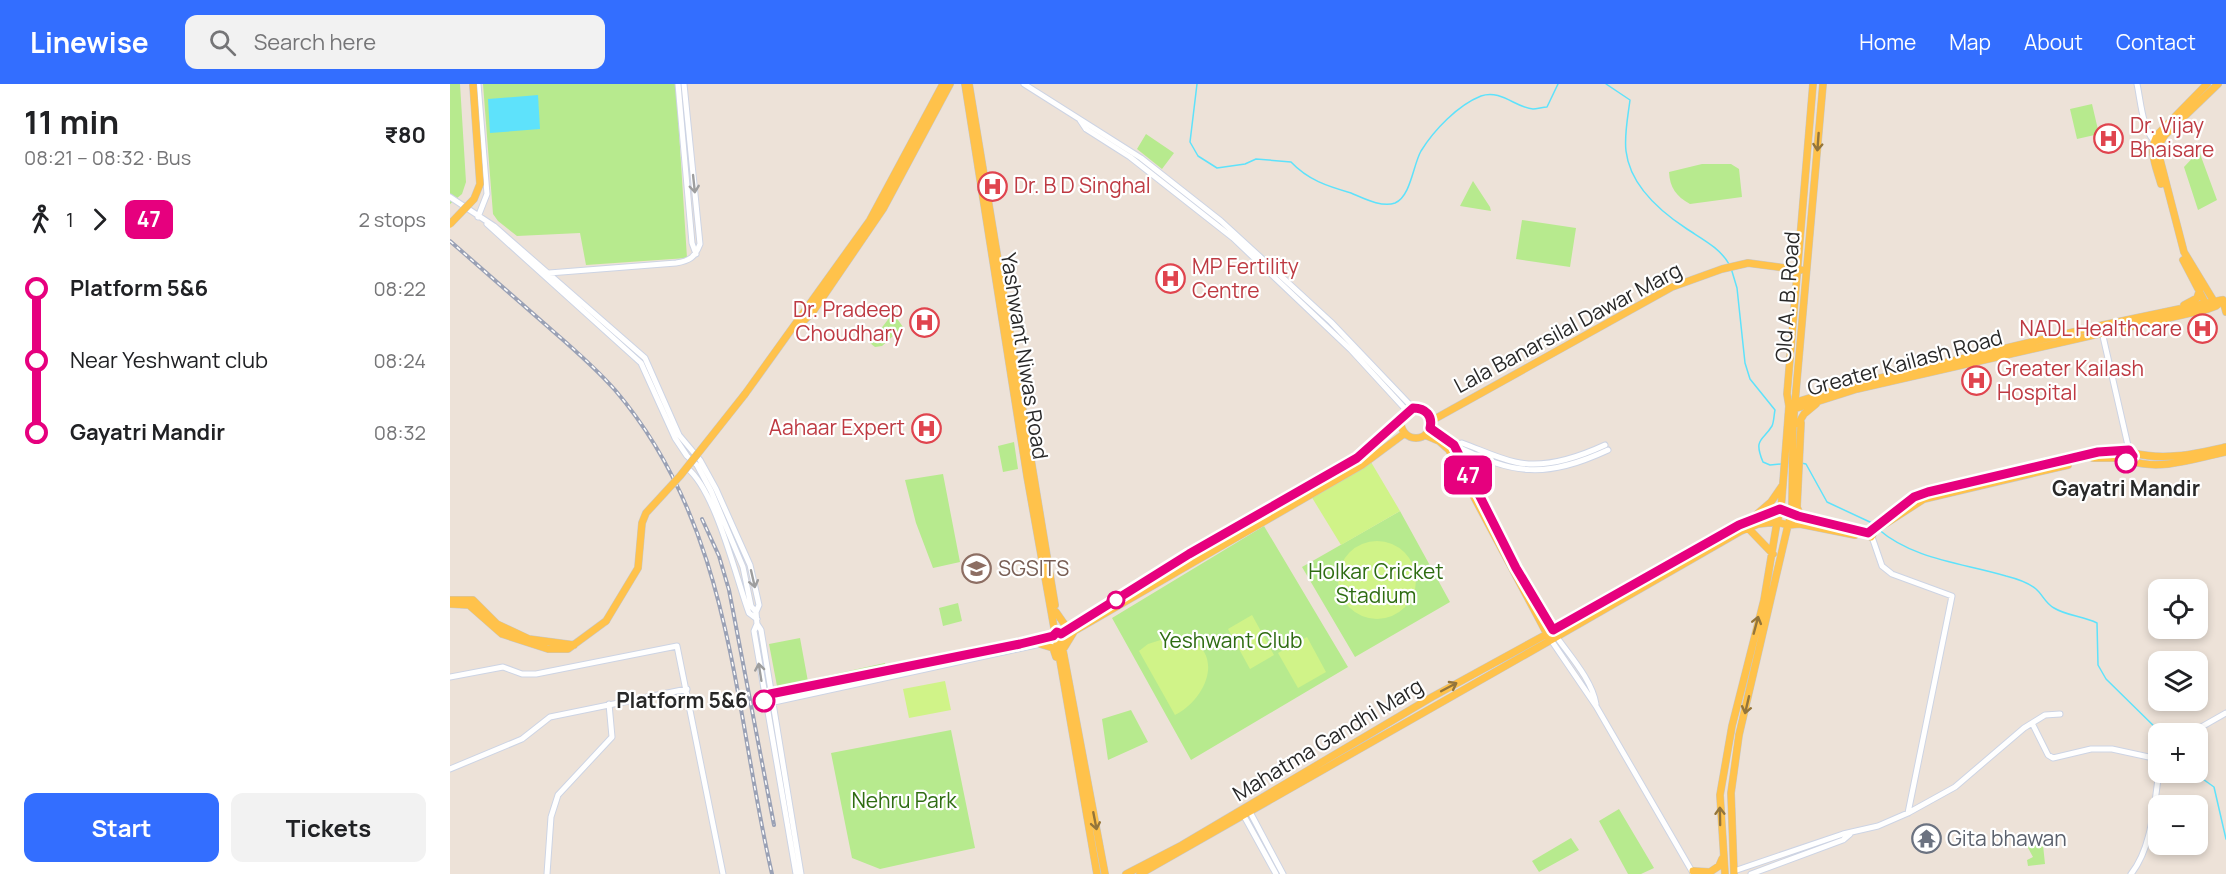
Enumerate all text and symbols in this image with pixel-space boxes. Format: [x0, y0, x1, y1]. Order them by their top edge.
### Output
search box [185, 15, 605, 69]
text: Linewise [30, 23, 149, 61]
icon: search [206, 26, 239, 59]
text: Search here [254, 27, 376, 57]
text: Home [1859, 28, 1916, 56]
text: Map [1949, 28, 1991, 56]
text: About [2024, 28, 2083, 56]
text: Contact [2116, 28, 2196, 56]
text: 11 min [24, 99, 119, 144]
place label: Dr. Vijay Bhaisare [2130, 111, 2214, 163]
text: ₹80 [384, 120, 426, 150]
hospital icon: Dr. Vijay Bhaisare [2093, 122, 2125, 154]
one-way arrow [1812, 132, 1823, 152]
text: 08:21 – 08:32 · Bus [24, 144, 191, 171]
hospital icon: Dr. B D Singhal [977, 170, 1009, 202]
place label: Dr. B D Singhal [1014, 171, 1151, 199]
one-way arrow [689, 173, 700, 193]
icon: walk [24, 203, 57, 236]
icon: forward [83, 203, 116, 236]
text: 47 [137, 205, 161, 233]
text: 1 [66, 206, 74, 233]
text: 2 stops [358, 206, 426, 233]
street label: Old A. B. Road [1768, 231, 1806, 363]
street label: Yashwant Niwas Road [995, 251, 1055, 461]
place label: MP Fertility Centre [1192, 252, 1299, 304]
street label: Lala Banarsilal Dawar Marg [1449, 255, 1686, 399]
hospital icon: MP Fertility Centre [1155, 263, 1187, 295]
text: Platform 5&6 [70, 273, 208, 303]
text: 08:22 [373, 275, 426, 302]
place label: Dr. Pradeep Choudhary [793, 295, 903, 347]
hospital icon: Dr. Pradeep Choudhary [908, 306, 940, 338]
hospital icon: NADL Healthcare [2187, 313, 2219, 345]
place label: NADL Healthcare [2020, 314, 2182, 342]
street label: Greater Kailash Road [1804, 322, 2005, 402]
text: Near Yeshwant club [70, 345, 268, 375]
text: 08:24 [373, 347, 426, 374]
place label: Greater Kailash Hospital [1997, 354, 2144, 406]
hospital icon: Greater Kailash Hospital [1960, 365, 1992, 397]
hospital icon: Aahaar Expert [910, 412, 942, 444]
place label: Aahaar Expert [769, 413, 905, 441]
text: Gayatri Mandir [70, 417, 225, 447]
text: 08:32 [374, 419, 426, 446]
marker: Gayatri Mandir [2115, 451, 2137, 473]
line badge: 47 [1441, 456, 1495, 494]
text: 47 [1456, 461, 1480, 489]
place label: Gayatri Mandir [2052, 474, 2200, 502]
school or university icon: SGSITS [961, 553, 993, 585]
place label: SGSITS [998, 554, 1069, 582]
park label: Holkar Cricket Stadium [1308, 557, 1444, 609]
one-way arrow [748, 569, 759, 588]
map controls [2148, 579, 2208, 855]
button: locate [2148, 579, 2208, 639]
unlabelled marker [1107, 591, 1125, 609]
one-way arrow [1751, 616, 1763, 635]
park label: Yeshwant Club [1160, 626, 1302, 654]
button: layers [2148, 651, 2208, 711]
one-way arrow [754, 662, 765, 682]
street label: Mahatma Gandhi Marg [1227, 671, 1428, 807]
one-way arrow [1440, 681, 1458, 693]
place label: Platform 5&6 [616, 686, 748, 714]
marker: Platform 5&6 [753, 690, 775, 712]
one-way arrow [1740, 695, 1752, 714]
button: + [2148, 723, 2208, 783]
park label: Nehru Park [851, 786, 957, 814]
button: Start [24, 793, 219, 862]
button: Tickets [231, 793, 426, 862]
button: − [2148, 795, 2208, 855]
one-way arrow [1715, 806, 1726, 826]
one-way arrow [1090, 811, 1101, 831]
temple icon: Gita bhawan [1910, 823, 1942, 855]
place label: Gita bhawan [1947, 824, 2067, 852]

